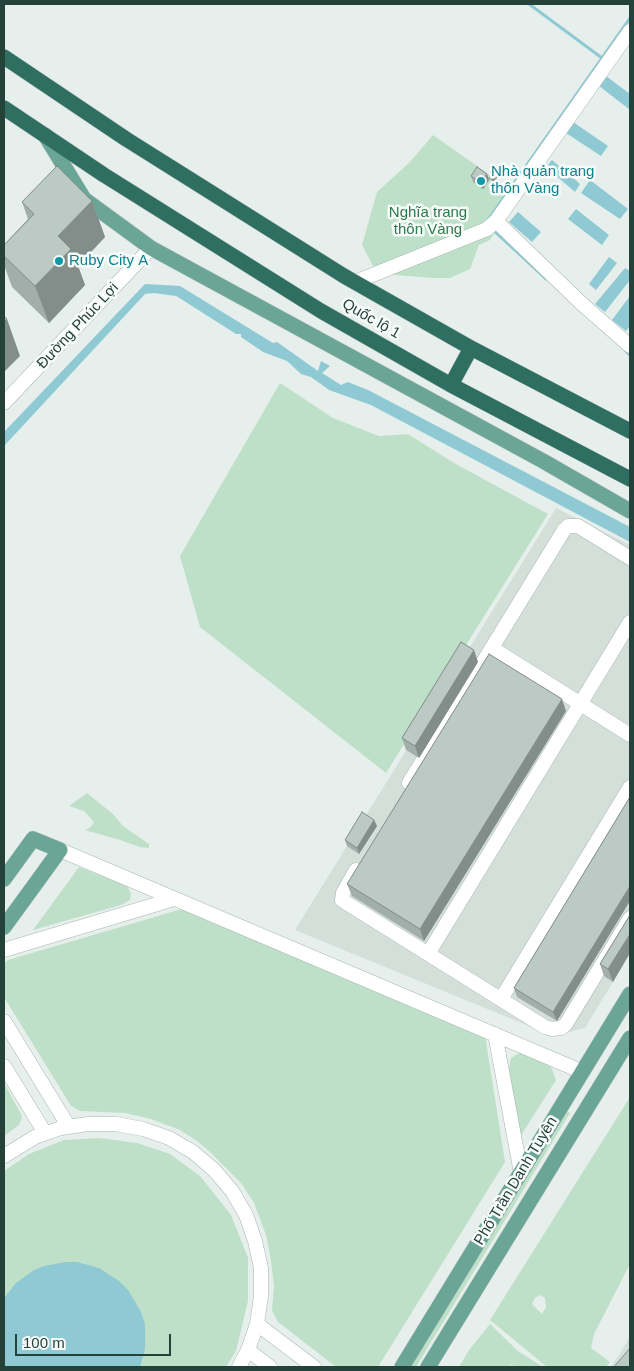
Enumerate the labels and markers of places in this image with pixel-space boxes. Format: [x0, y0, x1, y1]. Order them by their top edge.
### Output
place label: Nhà quản trang thôn Vàng [491, 163, 594, 198]
marker: Nhà quản trang thôn Vàng [475, 175, 487, 187]
place label: Ruby City A [69, 252, 148, 270]
marker: Ruby City A [53, 255, 65, 267]

